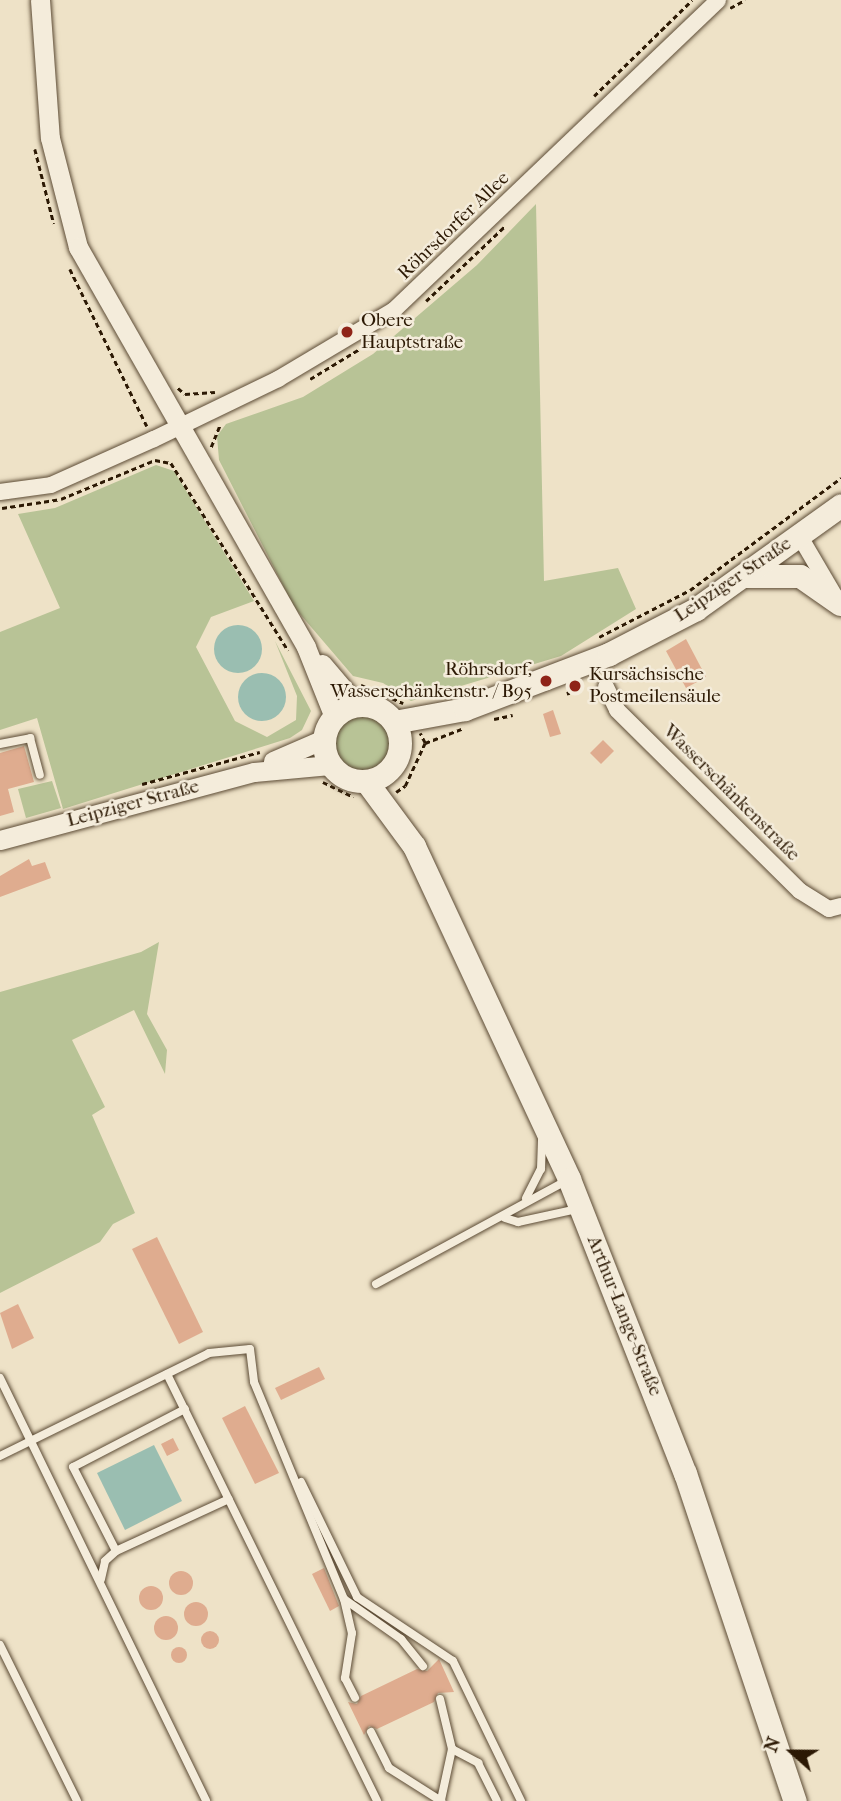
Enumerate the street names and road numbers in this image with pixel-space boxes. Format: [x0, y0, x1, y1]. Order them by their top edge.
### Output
street label: Röhrsdorfer Allee [394, 167, 514, 285]
street label: Leipziger Straße [670, 533, 796, 627]
street label: Wasserschänkenstraße [658, 720, 804, 866]
street label: Leipziger Straße [64, 775, 202, 833]
street label: Arthur-Lange-Straße [581, 1233, 667, 1399]

